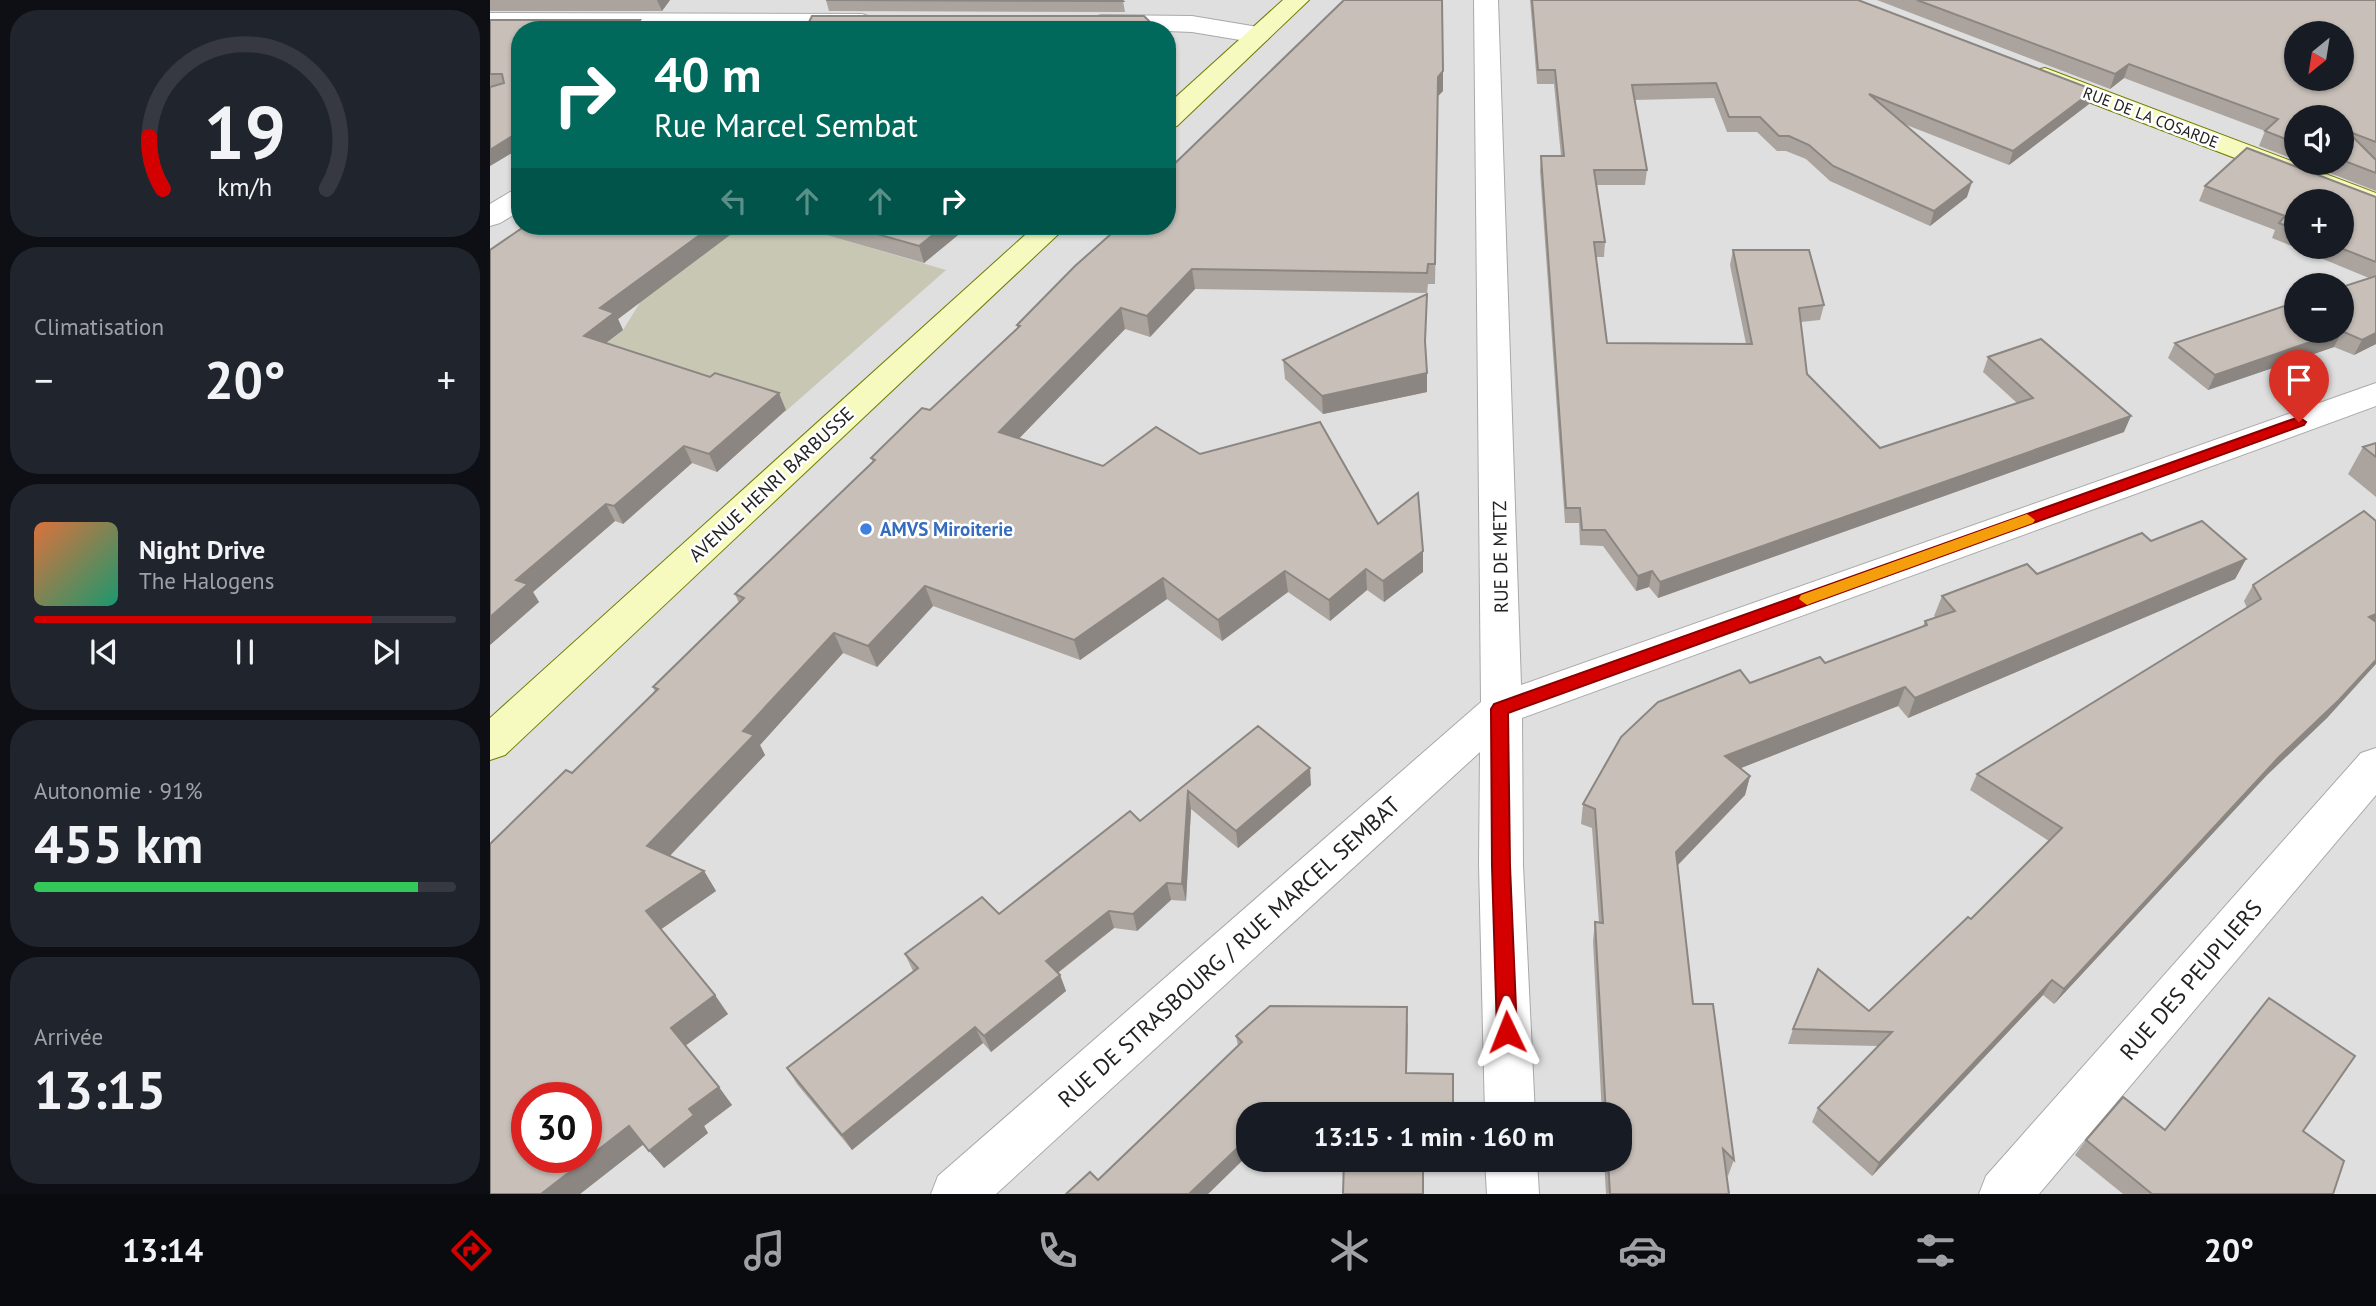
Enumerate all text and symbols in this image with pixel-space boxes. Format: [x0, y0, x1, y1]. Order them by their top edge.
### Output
north arrow [2284, 21, 2354, 91]
map controls [2284, 21, 2354, 343]
text: 40 m [654, 42, 761, 106]
icon: right [539, 49, 630, 140]
street label: RUE DE LA COSARDE [2080, 82, 2222, 152]
text: 19 [204, 86, 286, 180]
text: Rue Marcel Sembat [654, 104, 918, 146]
button: sound [2284, 105, 2354, 175]
text: km/h [218, 171, 272, 203]
icon: left [715, 182, 753, 220]
icon: ahead [788, 182, 826, 220]
icon: ahead [861, 182, 899, 220]
icon: right [934, 182, 972, 220]
button: + [2284, 189, 2354, 259]
button: − [2284, 273, 2354, 343]
text: Climatisation [34, 312, 164, 341]
text: 20° [204, 346, 286, 413]
pin [2269, 350, 2329, 422]
text: − [34, 355, 53, 404]
text: + [437, 355, 456, 404]
icon: arrive [2280, 361, 2318, 399]
street label: AVENUE HENRI BARBUSSE [684, 401, 858, 567]
street label: RUE DE METZ [1487, 501, 1513, 613]
place label: AMVS Miroiterie [880, 517, 1013, 541]
marker: AMVS Miroiterie [858, 521, 874, 537]
text: Night Drive [139, 533, 265, 566]
text: The Halogens [139, 566, 274, 595]
icon: previous [85, 633, 123, 671]
icon: pause [226, 633, 264, 671]
icon: next [367, 633, 405, 671]
text: Autonomie · 91% [34, 776, 202, 805]
street label: RUE DE STRASBOURG / RUE MARCEL SEMBAT [1052, 790, 1406, 1113]
text: 455 km [34, 810, 203, 877]
street label: RUE DES PEUPLIERS [2113, 894, 2268, 1066]
position arrow [1470, 995, 1544, 1069]
text: Arrivée [34, 1022, 103, 1051]
text: 13:15 [34, 1056, 166, 1123]
speed limit sign: 30 [511, 1082, 602, 1173]
text: 13:15 · 1 min · 160 m [1314, 1120, 1554, 1153]
icon: directions [447, 1226, 496, 1275]
icon: music [740, 1226, 789, 1275]
icon: phone [1033, 1226, 1082, 1275]
icon: climate [1325, 1226, 1374, 1275]
icon: car [1618, 1226, 1667, 1275]
icon: filters [1911, 1226, 1960, 1275]
text: 13:14 [122, 1229, 203, 1271]
text: 20° [2204, 1229, 2254, 1271]

